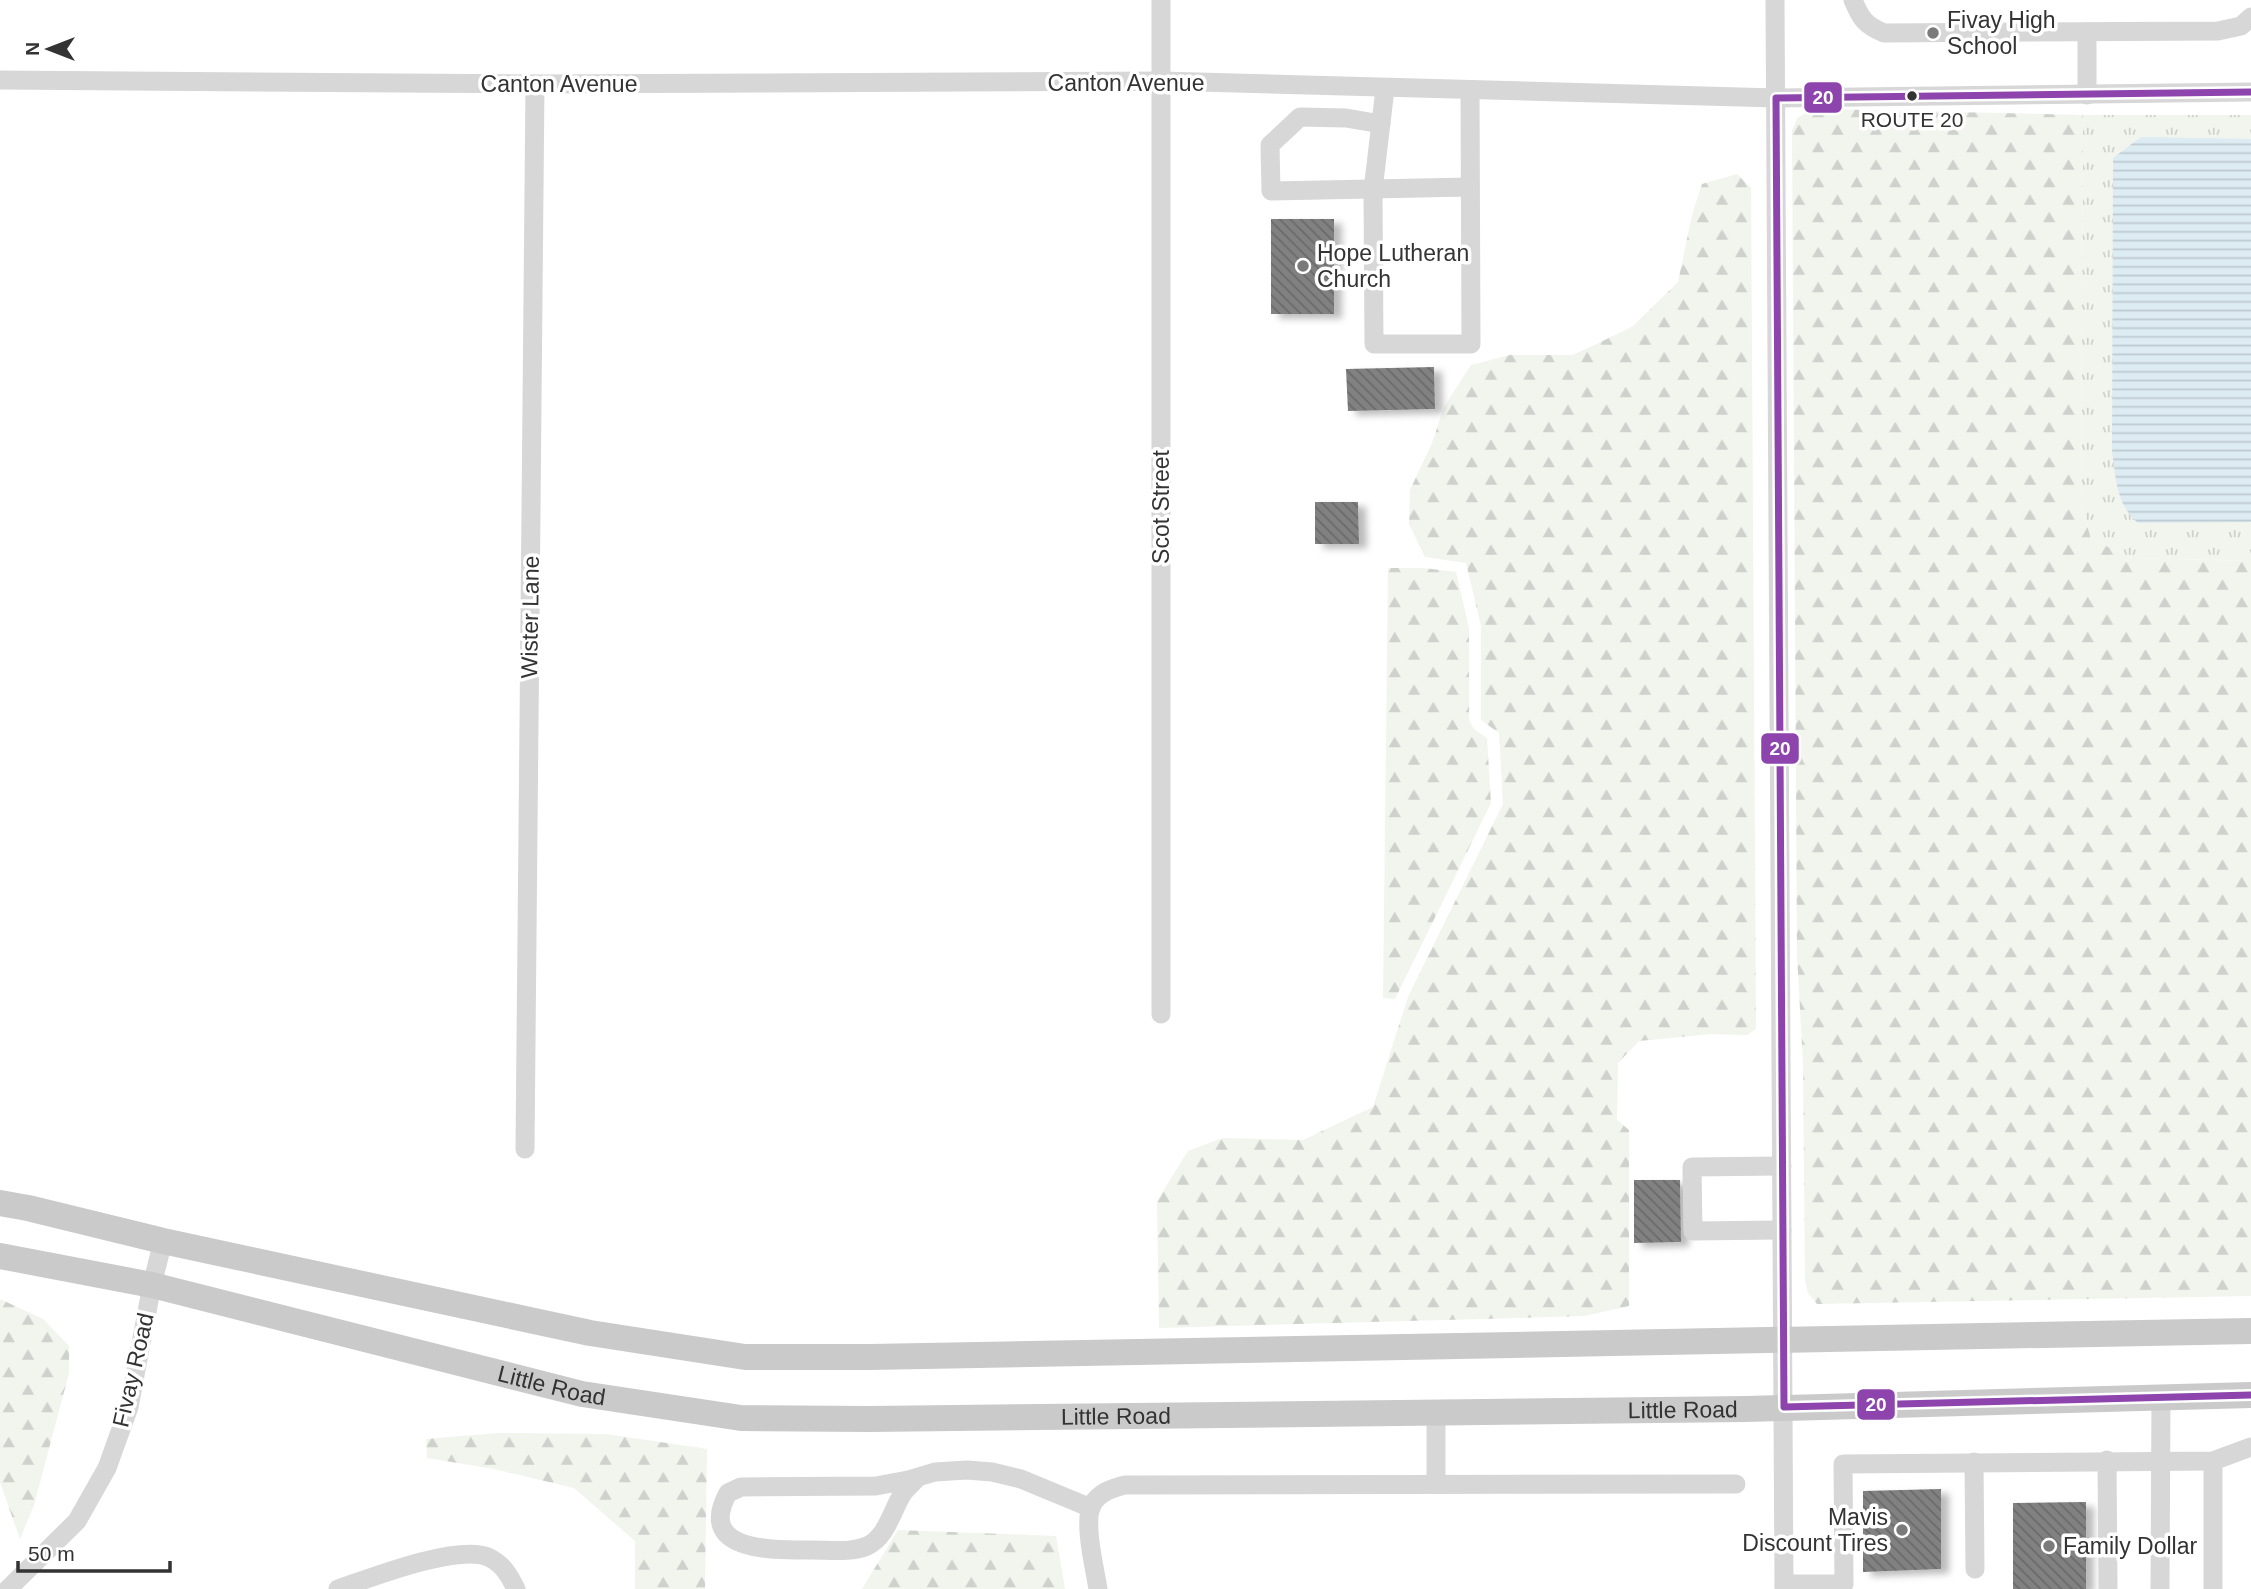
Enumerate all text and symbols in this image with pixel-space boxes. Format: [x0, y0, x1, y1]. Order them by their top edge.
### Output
place label: Fivay High School [1947, 7, 2056, 59]
north arrow [14, 14, 84, 84]
marker: Fivay High School [1925, 25, 1941, 41]
text: N [22, 42, 43, 56]
street label: Canton Avenue [1048, 70, 1204, 96]
street label: Canton Avenue [481, 71, 637, 97]
line badge: 20 [1803, 81, 1843, 114]
text: 20 [1812, 87, 1834, 108]
marker: ROUTE 20 [1905, 89, 1919, 103]
place label: ROUTE 20 [1861, 108, 1963, 131]
place label: Hope Lutheran Church [1317, 240, 1469, 292]
marker: Hope Lutheran Church [1295, 258, 1311, 274]
street label: Scot Street [1148, 450, 1174, 564]
street label: Wister Lane [516, 555, 544, 679]
line badge: 20 [1760, 732, 1800, 765]
text: 20 [1769, 738, 1791, 759]
street label: Fivay Road [107, 1310, 159, 1430]
street label: Little Road [495, 1360, 607, 1410]
line badge: 20 [1856, 1388, 1896, 1421]
text: 20 [1865, 1394, 1887, 1415]
street label: Little Road [1628, 1396, 1738, 1423]
street label: Little Road [1061, 1403, 1171, 1430]
place label: Mavis Discount Tires [1742, 1504, 1888, 1556]
marker: Mavis Discount Tires [1894, 1522, 1910, 1538]
scale bar [18, 1530, 170, 1574]
place label: Family Dollar [2063, 1533, 2198, 1559]
marker: Family Dollar [2041, 1538, 2057, 1554]
text: 50 m [28, 1542, 75, 1565]

